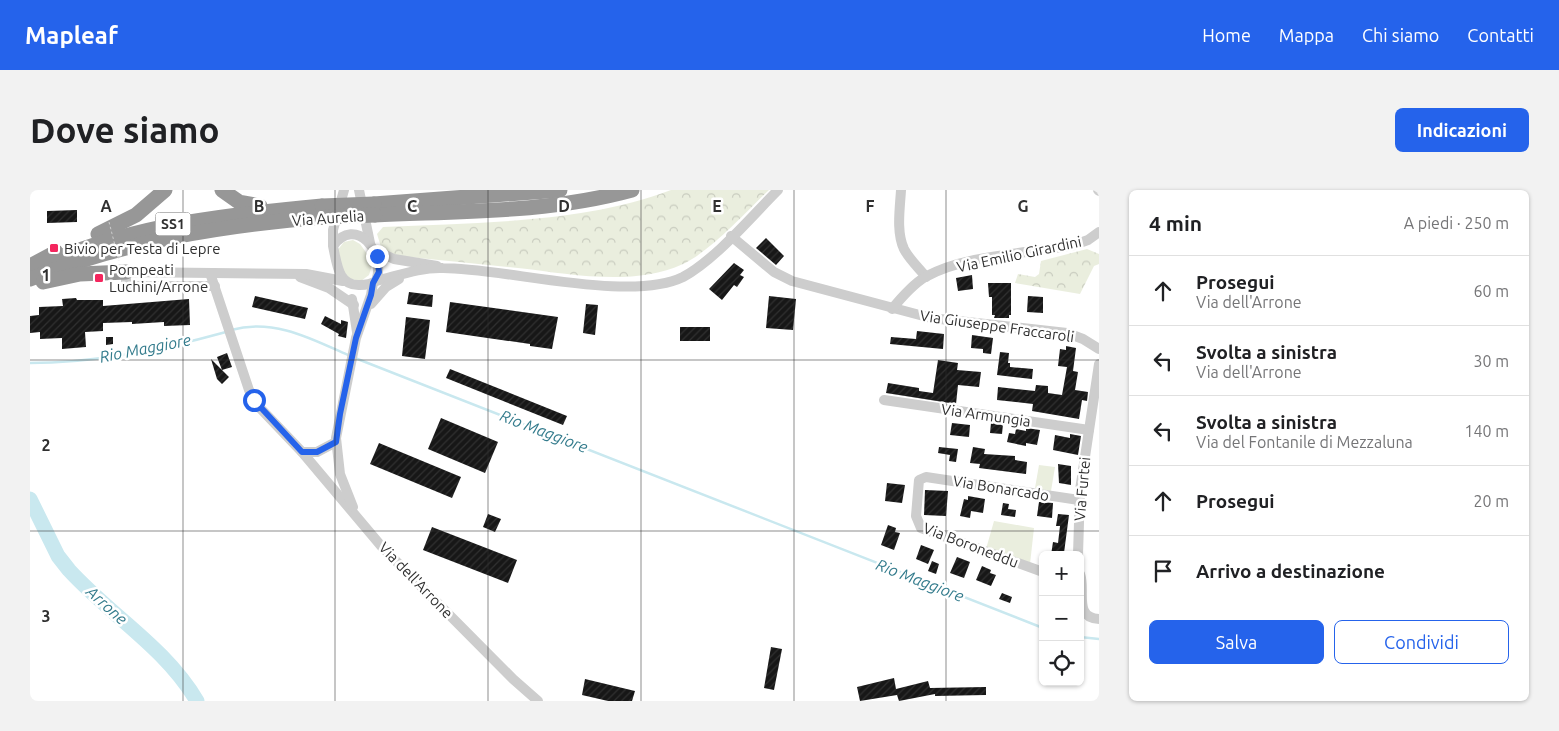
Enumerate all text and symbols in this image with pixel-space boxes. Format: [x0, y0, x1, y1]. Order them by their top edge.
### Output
text: Mapleaf [25, 22, 118, 49]
text: Home [1202, 25, 1251, 45]
text: Mappa [1279, 25, 1334, 45]
text: Chi siamo [1362, 25, 1439, 45]
text: Contatti [1467, 25, 1534, 45]
button: Indicazioni [1395, 108, 1529, 152]
text: Dove siamo [30, 110, 220, 150]
text: A [100, 197, 112, 215]
text: B [254, 197, 264, 215]
text: C [407, 197, 417, 215]
text: D [558, 197, 570, 215]
text: E [712, 197, 722, 215]
text: F [866, 197, 875, 215]
text: G [1017, 197, 1029, 215]
street label: Via Aurelia [291, 207, 365, 229]
text: 4 min [1149, 211, 1202, 235]
road number: SS1 [156, 212, 190, 236]
text: A piedi · 250 m [1404, 214, 1509, 232]
street label: Via Emilio Girardini [955, 232, 1083, 276]
place label: Bivio per Testa di Lepre [64, 240, 220, 257]
marker: Bivio per Testa di Lepre [48, 242, 60, 254]
route end [366, 245, 389, 268]
place label: Pompeati Luchini/Arrone [109, 261, 208, 295]
text: 1 [41, 266, 51, 284]
text: Prosegui [1196, 271, 1275, 293]
marker: Pompeati Luchini/Arrone [93, 272, 105, 284]
icon: ahead [1149, 277, 1177, 305]
text: 60 m [1473, 282, 1509, 300]
text: Via dell'Arrone [1196, 293, 1302, 311]
street label: Via Giuseppe Fraccaroli [919, 307, 1075, 345]
water label: Rio Maggiore [98, 330, 192, 366]
text: Svolta a sinistra [1196, 341, 1337, 363]
icon: left [1149, 347, 1177, 375]
text: 30 m [1473, 352, 1509, 370]
text: Via dell'Arrone [1196, 363, 1302, 381]
route start [243, 389, 266, 412]
street label: Via Armungia [940, 400, 1032, 430]
water label: Rio Maggiore [498, 406, 590, 456]
text: Svolta a sinistra [1196, 411, 1337, 433]
icon: left [1149, 417, 1177, 445]
text: 140 m [1464, 422, 1509, 440]
text: Via del Fontanile di Mezzaluna [1196, 433, 1413, 451]
text: 2 [41, 436, 51, 454]
street label: Via Furtei [1071, 456, 1093, 522]
street label: Via Bonarcado [952, 472, 1050, 504]
icon: ahead [1149, 487, 1177, 515]
text: Prosegui [1196, 490, 1275, 512]
text: 20 m [1473, 492, 1509, 510]
street label: Via Boroneddu [921, 519, 1021, 571]
street label: Via dell'Arrone [375, 538, 457, 622]
map controls [1039, 551, 1084, 686]
button: + [1039, 551, 1084, 596]
water label: Rio Maggiore [874, 555, 966, 605]
icon: arrive [1149, 557, 1177, 585]
text: Arrivo a destinazione [1196, 560, 1385, 582]
water label: Arrone [82, 582, 131, 628]
button: − [1039, 596, 1084, 641]
text: 3 [41, 607, 51, 625]
button: Salva [1149, 620, 1324, 664]
button: Condividi [1334, 620, 1509, 664]
button: locate [1039, 641, 1084, 686]

